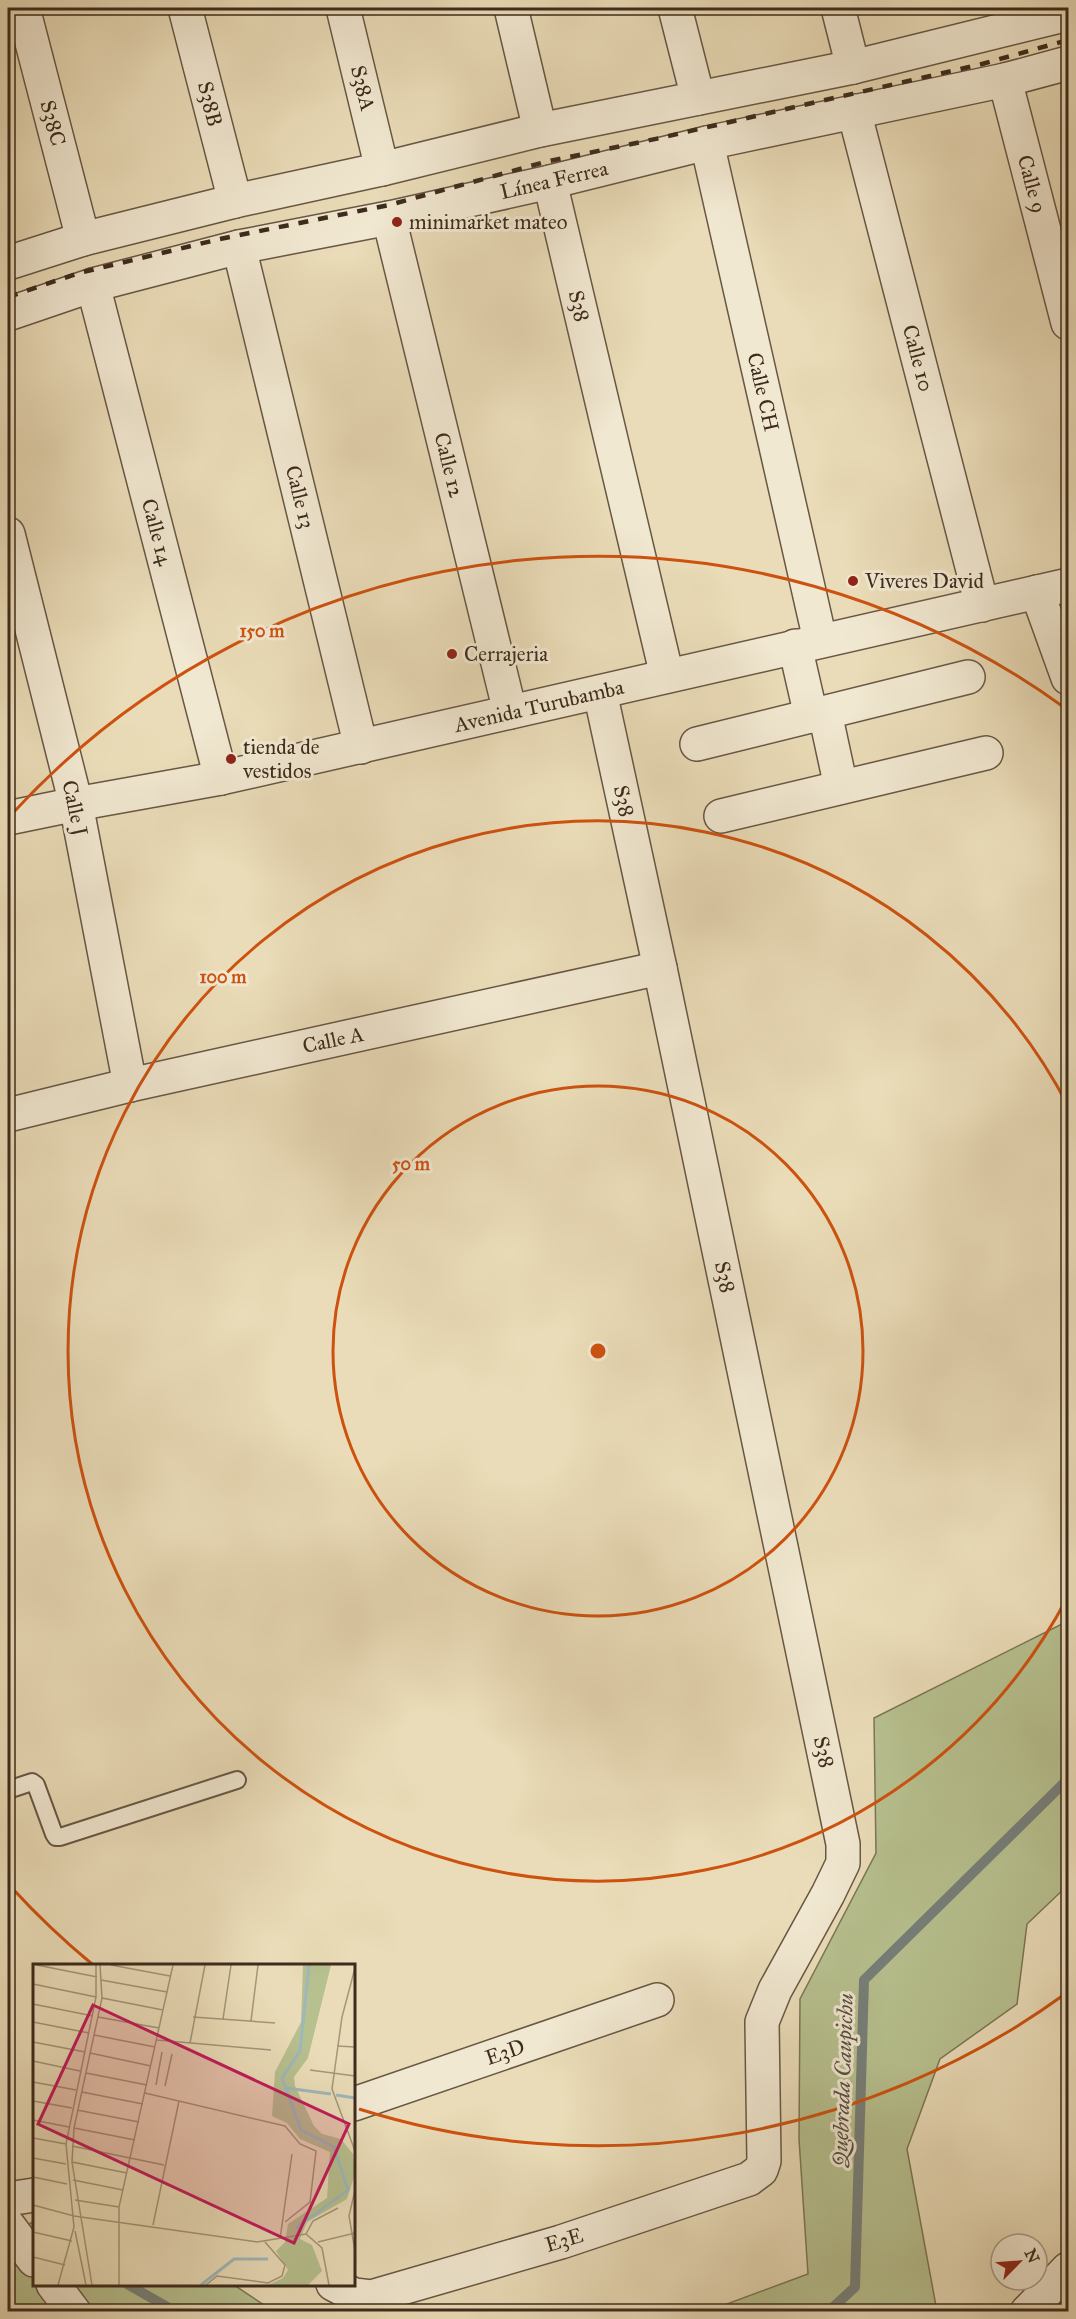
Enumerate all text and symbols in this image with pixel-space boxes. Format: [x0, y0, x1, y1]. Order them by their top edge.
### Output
street label: S38A [345, 63, 381, 113]
street label: S38B [192, 79, 228, 129]
street label: S38C [34, 97, 72, 149]
street label: Calle 9 [1012, 152, 1052, 216]
street label: Línea Ferrea [497, 155, 611, 205]
place label: minimarket mateo [409, 209, 568, 235]
marker: minimarket mateo [390, 215, 404, 229]
street label: S38 [563, 288, 595, 324]
street label: Calle 10 [897, 322, 939, 394]
street label: Calle CH [741, 350, 785, 434]
street label: Calle 12 [428, 430, 470, 501]
street label: Calle 13 [280, 463, 320, 531]
street label: Calle 14 [136, 496, 179, 569]
place label: Viveres David [864, 568, 984, 594]
marker: Viveres David [846, 574, 860, 588]
text: 150 m [240, 620, 285, 642]
place label: Cerrajeria [464, 641, 548, 667]
marker: Cerrajeria [445, 647, 459, 661]
street label: Avenida Turubamba [451, 674, 626, 738]
place label: tienda de vestidos [242, 734, 320, 784]
marker: tienda de vestidos [224, 752, 238, 766]
street label: Calle J [56, 778, 94, 839]
street label: S38 [608, 783, 640, 819]
text: 100 m [200, 966, 247, 988]
street label: Calle A [300, 1021, 366, 1059]
text: 50 m [392, 1153, 431, 1175]
street label: S38 [709, 1259, 741, 1295]
centre of rings [588, 1341, 608, 1361]
street label: S38 [808, 1734, 840, 1770]
inset map [33, 1964, 356, 2286]
water label: Quebrada Caupichu [826, 1993, 859, 2168]
street label: E3D [482, 2033, 528, 2071]
street label: E3E [542, 2222, 586, 2258]
north arrow [989, 2232, 1049, 2292]
text: N [1021, 2246, 1044, 2266]

